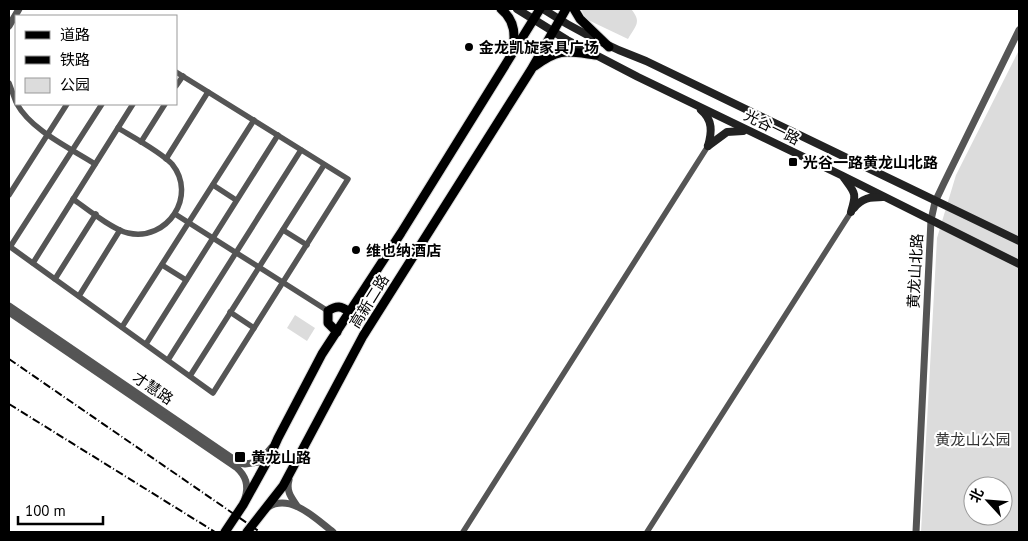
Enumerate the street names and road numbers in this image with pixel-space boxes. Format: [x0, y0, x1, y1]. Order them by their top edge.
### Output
street label: 光谷一路 [741, 105, 803, 149]
street label: 黄龙山北路 [904, 233, 926, 309]
street label: 高新二路 [345, 271, 393, 331]
street label: 才慧路 [129, 368, 177, 408]

